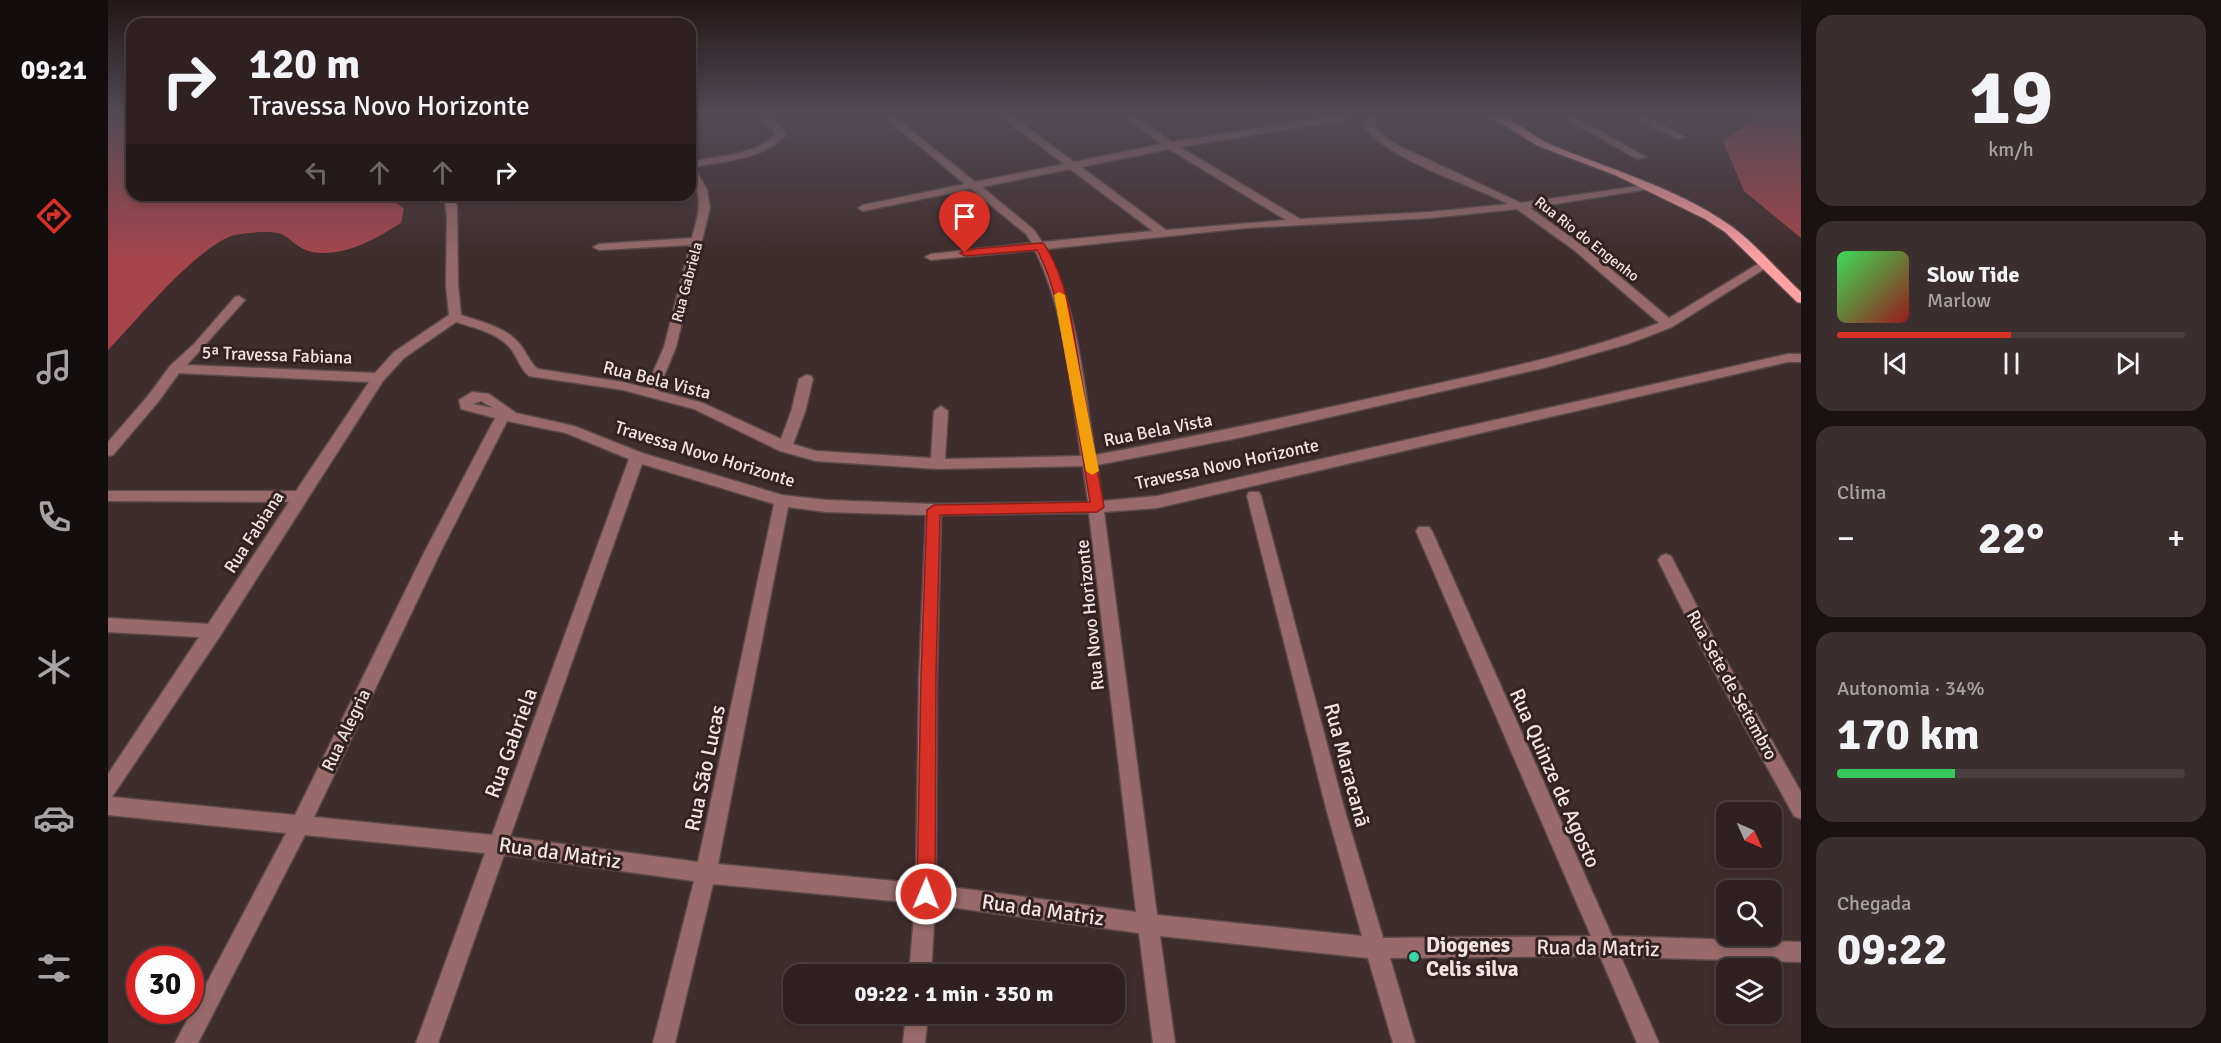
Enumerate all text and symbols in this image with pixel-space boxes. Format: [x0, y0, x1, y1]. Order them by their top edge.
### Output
text: 120 m [249, 39, 360, 90]
icon: right [150, 42, 228, 120]
text: 19 [1969, 50, 2053, 146]
text: 09:21 [21, 54, 87, 87]
text: Travessa Novo Horizonte [249, 90, 530, 123]
text: km/h [1988, 137, 2034, 162]
icon: left [300, 156, 333, 189]
icon: ahead [363, 156, 396, 189]
icon: ahead [426, 156, 459, 189]
icon: right [489, 156, 522, 189]
pin [939, 191, 990, 253]
street label: Rua Rio do Engenho [1531, 193, 1643, 285]
icon: directions [33, 195, 75, 237]
icon: arrive [948, 200, 981, 233]
street label: Rua Gabriela [668, 240, 706, 324]
text: Slow Tide [1927, 261, 2019, 288]
text: Marlow [1927, 288, 1991, 313]
street label: 5ª Travessa Fabiana [201, 341, 353, 369]
icon: music [33, 346, 75, 388]
icon: previous [1879, 347, 1912, 380]
icon: pause [1995, 347, 2028, 380]
icon: next [2111, 347, 2144, 380]
street label: Rua Bela Vista [601, 356, 713, 404]
street label: Rua Bela Vista [1102, 409, 1214, 451]
street label: Travessa Novo Horizonte [612, 416, 798, 492]
street label: Travessa Novo Horizonte [1133, 434, 1321, 494]
text: Clima [1837, 480, 1886, 505]
street label: Rua Fabiana [219, 487, 289, 577]
icon: phone [33, 496, 75, 538]
text: 22° [1978, 511, 2044, 566]
text: − [1837, 518, 1855, 559]
text: + [2167, 518, 2185, 559]
street label: Rua Novo Horizonte [1071, 539, 1109, 691]
street label: Rua Sete de Setembro [1682, 606, 1782, 764]
icon: climate [33, 646, 75, 688]
text: Autonomia · 34% [1837, 676, 1985, 701]
street label: Rua Gabriela [479, 684, 543, 802]
street label: Rua Quinze de Agosto [1504, 684, 1606, 872]
street label: Rua Alegria [317, 685, 375, 775]
street label: Rua Maracanã [1318, 700, 1376, 830]
street label: Rua São Lucas [679, 703, 731, 833]
text: 170 km [1837, 707, 1980, 762]
icon: car [33, 797, 75, 839]
north arrow [1716, 802, 1782, 868]
map controls [1716, 802, 1782, 1024]
street label: Rua da Matriz [497, 832, 623, 874]
position arrow [894, 862, 958, 926]
button: search [1716, 880, 1782, 946]
street label: Rua da Matriz [980, 889, 1106, 931]
text: Chegada [1837, 891, 1911, 916]
text: 09:22 [1837, 922, 1947, 977]
place label: Diogenes Celis silva [1426, 932, 1519, 982]
street label: Rua da Matriz [1536, 934, 1660, 962]
speed limit sign: 30 [126, 946, 204, 1024]
icon: filters [33, 947, 75, 989]
marker: Diogenes Celis silva [1407, 950, 1421, 964]
button: layers [1716, 958, 1782, 1024]
text: 09:22 · 1 min · 350 m [854, 980, 1054, 1007]

